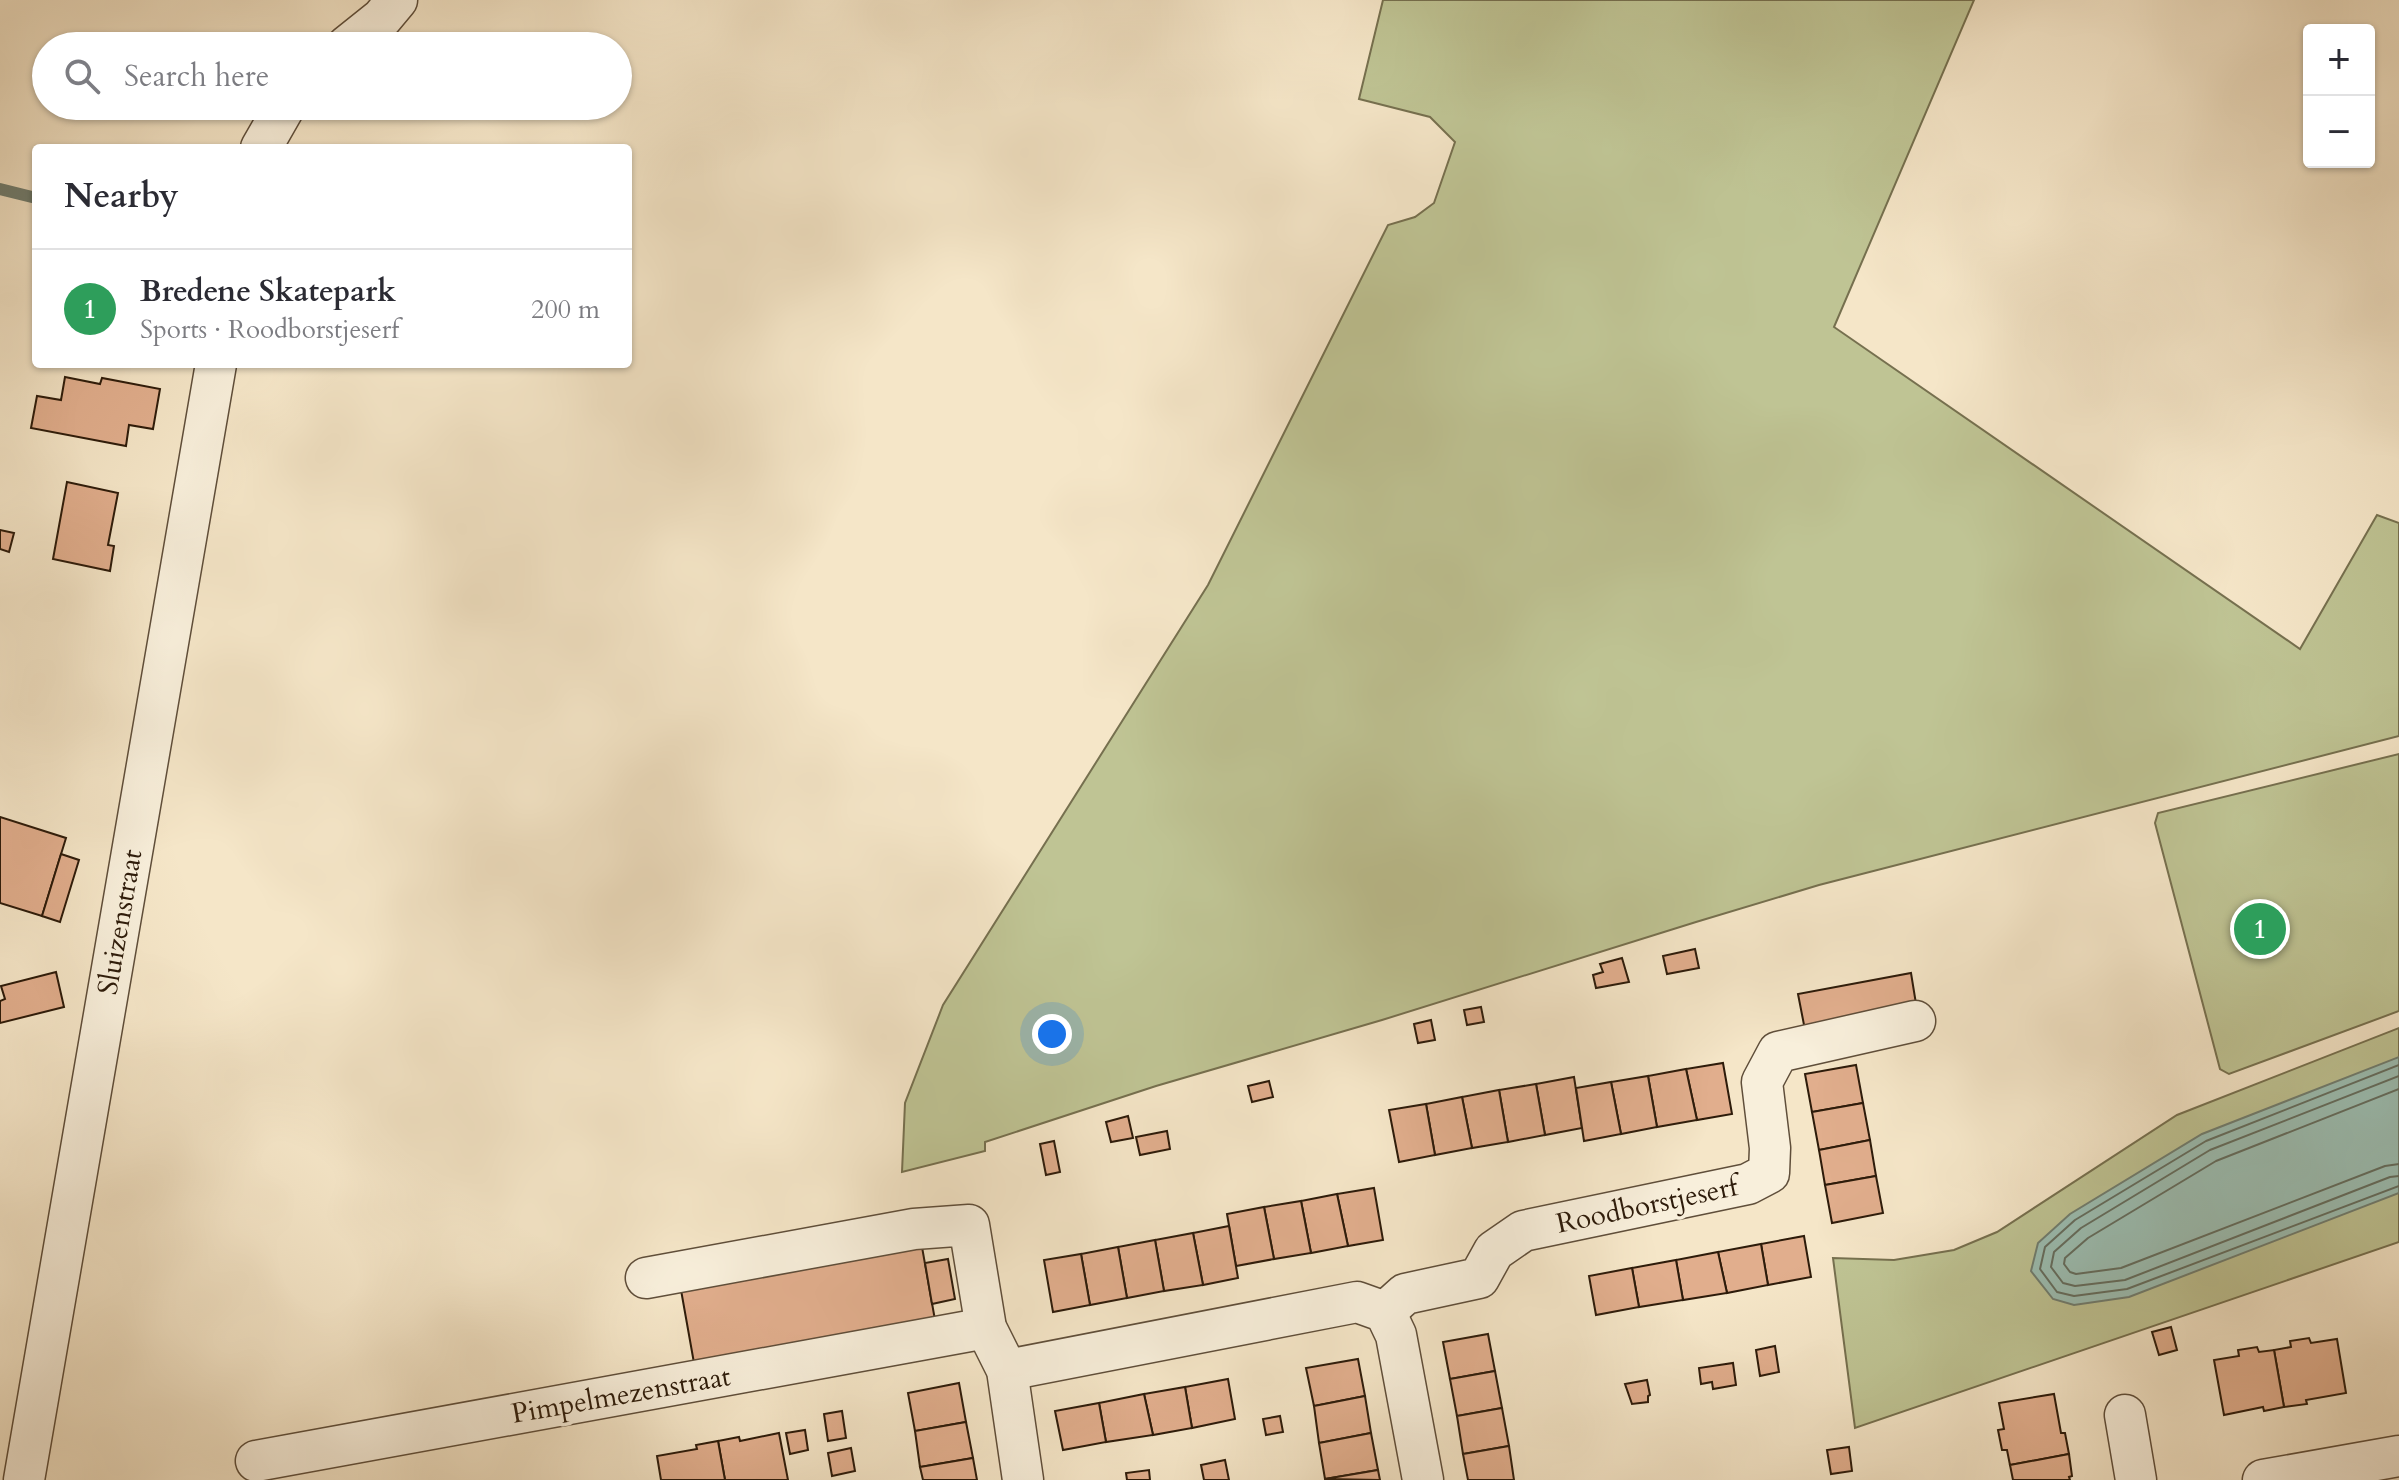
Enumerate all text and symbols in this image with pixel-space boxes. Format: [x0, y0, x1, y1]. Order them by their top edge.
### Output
map controls [2303, 24, 2375, 168]
button: + [2303, 24, 2375, 96]
search box [32, 32, 632, 120]
icon: search [60, 54, 104, 98]
text: Search here [124, 56, 269, 97]
button: − [2303, 96, 2375, 168]
text: Nearby [64, 173, 179, 219]
text: Bredene Skatepark [140, 271, 396, 312]
text: 1 [83, 292, 97, 327]
text: 200 m [531, 292, 600, 327]
text: Sports · Roodborstjeserf [140, 312, 399, 347]
street label: Sluizenstraat [89, 846, 152, 998]
pin: 1 [2234, 899, 2286, 959]
your location [1032, 1014, 1072, 1054]
street label: Roodborstjeserf [1553, 1166, 1746, 1243]
street label: Pimpelmezenstraat [508, 1357, 734, 1433]

